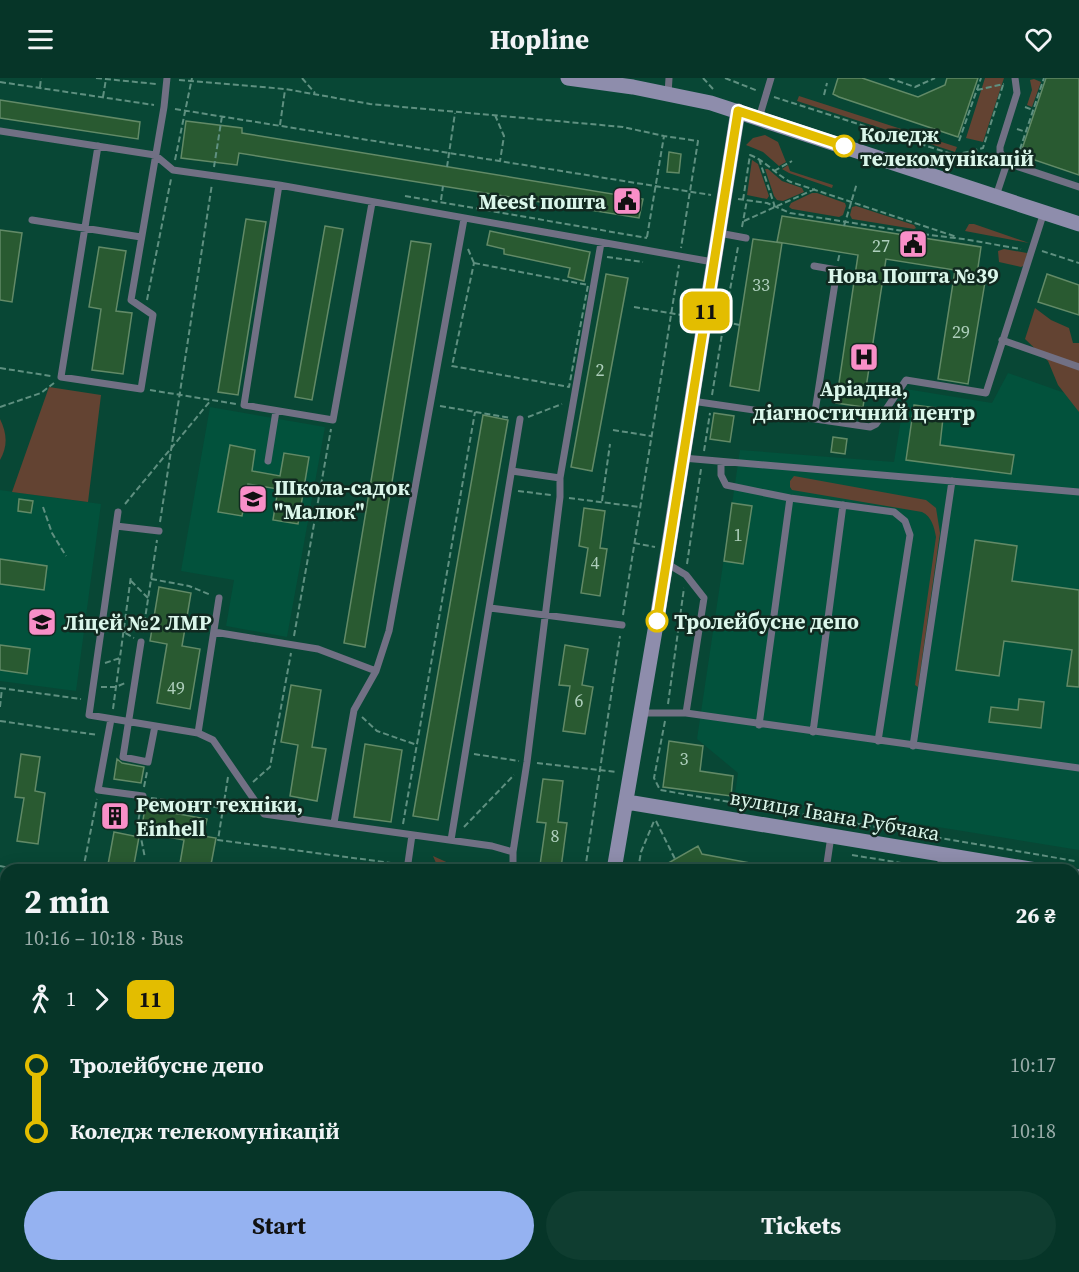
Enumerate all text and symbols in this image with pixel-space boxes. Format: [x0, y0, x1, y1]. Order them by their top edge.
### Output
text: Hopline [490, 21, 589, 58]
icon: menu [24, 23, 57, 56]
icon: heart [1022, 23, 1055, 56]
place label: Коледж телекомунікацій [860, 120, 1034, 173]
marker: Коледж телекомунікацій [833, 135, 855, 157]
public building icon: Meest пошта [611, 185, 643, 217]
place label: Meest пошта [479, 187, 607, 216]
public building icon: Нова Пошта №39 [897, 228, 929, 260]
house number: 27 [872, 233, 890, 258]
place label: Нова Пошта №39 [827, 261, 999, 290]
house number: 33 [752, 272, 770, 297]
line badge: 11 [679, 292, 733, 330]
text: 11 [695, 297, 717, 326]
house number: 29 [952, 319, 970, 344]
hospital icon: Аріадна, діагностичний центр [848, 341, 880, 373]
house number: 2 [596, 357, 605, 382]
place label: Аріадна, діагностичний центр [753, 374, 975, 427]
place label: Школа-садок "Малюк" [274, 473, 410, 526]
school or university icon: Школа-садок "Малюк" [237, 483, 269, 515]
house number: 1 [734, 522, 743, 547]
house number: 4 [591, 550, 600, 575]
school or university icon: Ліцей №2 ЛМР [26, 606, 58, 638]
place label: Тролейбусне депо [674, 607, 859, 636]
place label: Ліцей №2 ЛМР [63, 608, 212, 637]
marker: Тролейбусне депо [646, 610, 668, 632]
house number: 49 [167, 675, 185, 700]
house number: 6 [575, 688, 584, 713]
house number: 3 [680, 746, 689, 771]
street label: вулиця Івана Рубчака [728, 782, 942, 848]
place label: Ремонт техніки, Einhell [136, 790, 303, 843]
building icon: Ремонт техніки, Einhell [99, 800, 131, 832]
house number: 8 [551, 823, 560, 848]
text: 2 min [24, 879, 110, 924]
text: 26 ₴ [1016, 900, 1056, 930]
text: 10:16 – 10:18 · Bus [24, 924, 183, 952]
icon: walk [24, 983, 57, 1016]
icon: forward [85, 983, 118, 1016]
text: 1 [66, 985, 76, 1013]
text: 11 [139, 985, 162, 1014]
text: Тролейбусне депо [70, 1050, 264, 1080]
text: 10:17 [1010, 1051, 1056, 1079]
text: Коледж телекомунікацій [70, 1116, 340, 1146]
text: 10:18 [1010, 1117, 1056, 1145]
button: Start [24, 1191, 534, 1260]
button: Tickets [546, 1191, 1056, 1260]

